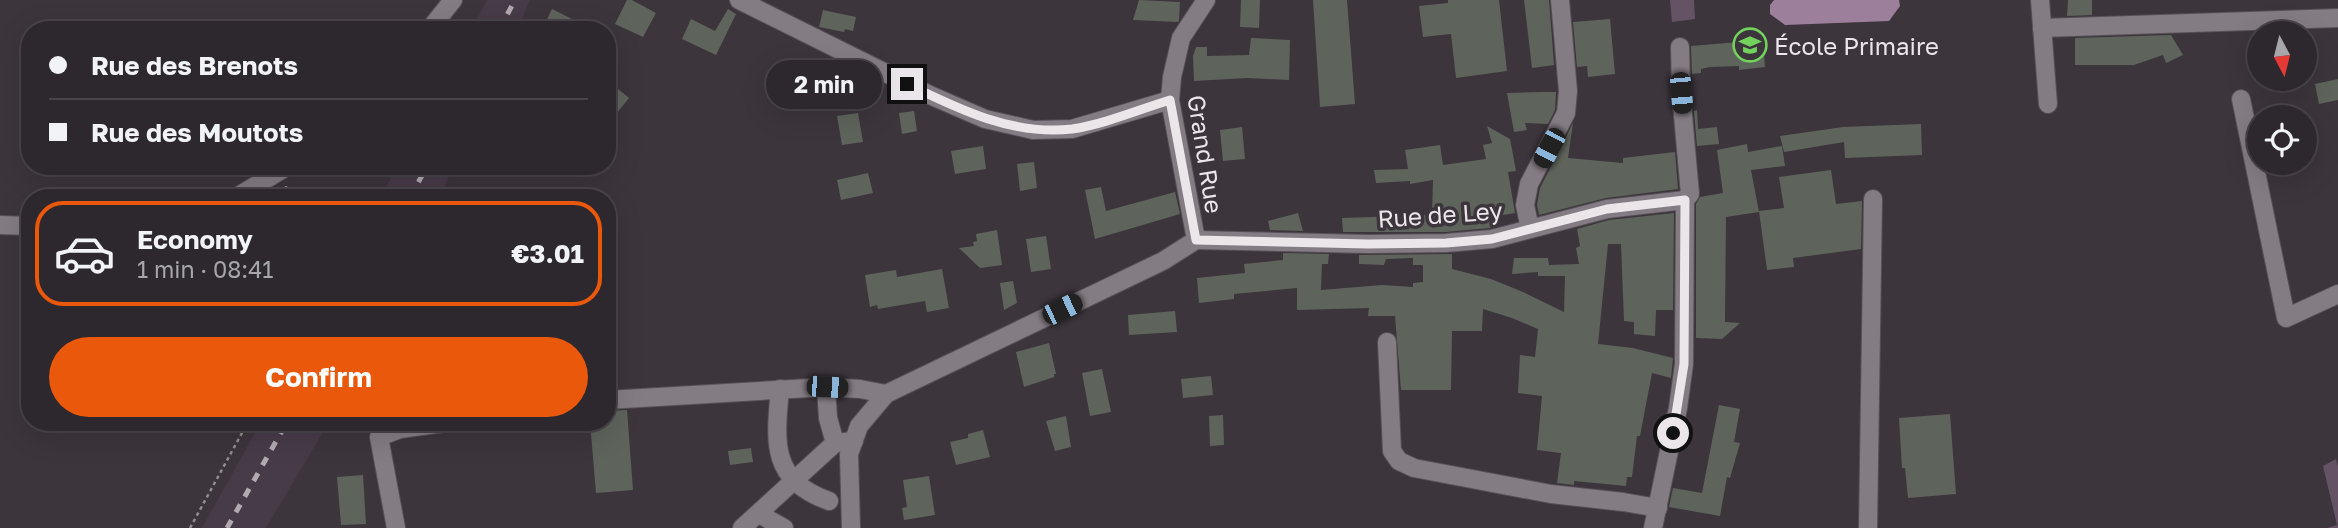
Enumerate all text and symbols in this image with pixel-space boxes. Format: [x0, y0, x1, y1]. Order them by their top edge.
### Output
north arrow [2247, 21, 2317, 91]
map controls [2247, 21, 2317, 175]
school or university icon: École Primaire [1731, 26, 1769, 64]
place label: École Primaire [1774, 31, 1939, 60]
text: Rue des Brenots [91, 50, 298, 81]
callout: 2 min [767, 60, 883, 108]
route end [891, 68, 923, 100]
text: 2 min [794, 70, 854, 98]
car [1669, 71, 1694, 115]
street label: Grand Rue [1182, 93, 1230, 215]
button: locate [2247, 105, 2317, 175]
text: Rue des Moutots [91, 117, 303, 148]
car [1530, 125, 1569, 171]
street label: Rue de Ley [1377, 195, 1503, 233]
icon: car [53, 222, 116, 285]
text: Economy [137, 224, 253, 255]
text: €3.01 [511, 238, 584, 269]
text: 1 min · 08:41 [137, 255, 273, 283]
car [1039, 290, 1086, 328]
button: Confirm [49, 337, 588, 417]
car [806, 375, 849, 399]
route start [1657, 417, 1689, 449]

